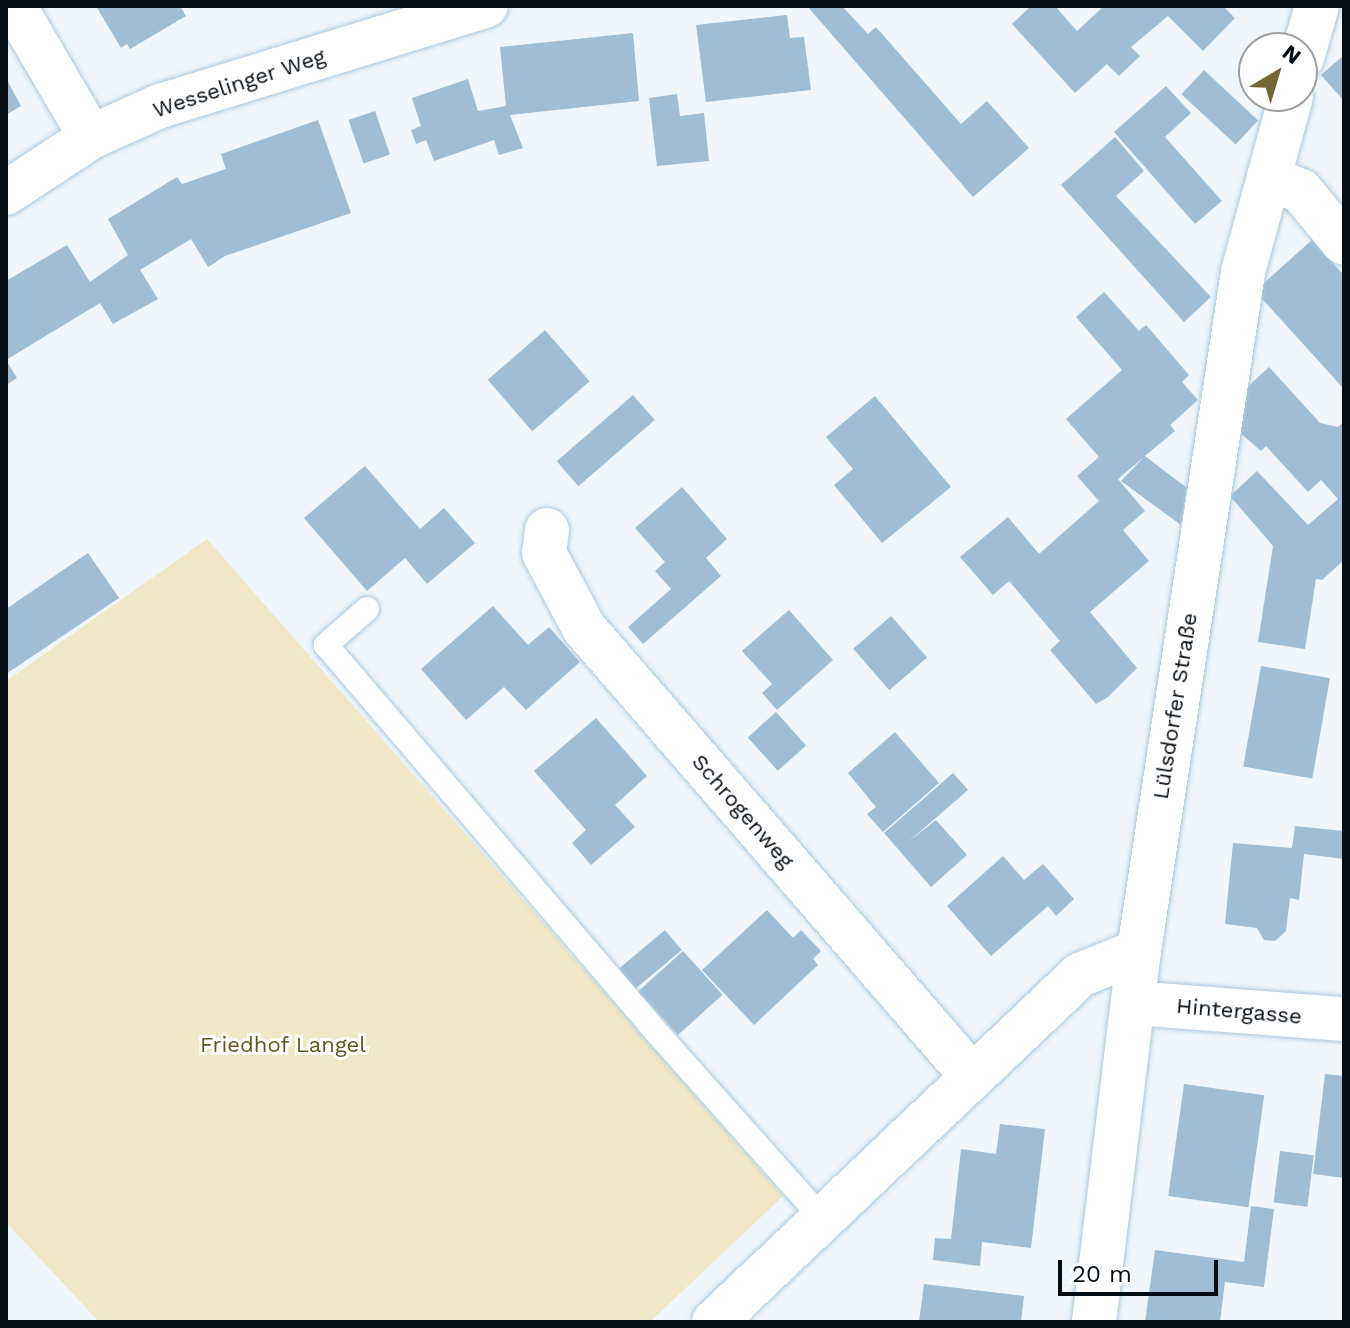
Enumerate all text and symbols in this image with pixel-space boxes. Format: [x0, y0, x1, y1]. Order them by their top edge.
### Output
north arrow [1238, 32, 1318, 112]
text: N [1278, 39, 1306, 69]
street label: Wesselinger Weg [149, 43, 329, 123]
street label: Lülsdorfer Straße [1147, 611, 1203, 801]
street label: Schrogenweg [686, 749, 800, 873]
street label: Hintergasse [1175, 992, 1303, 1030]
park label: Friedhof Langel [200, 1032, 366, 1058]
scale bar [1062, 1244, 1222, 1294]
text: 20 m [1072, 1260, 1132, 1288]

